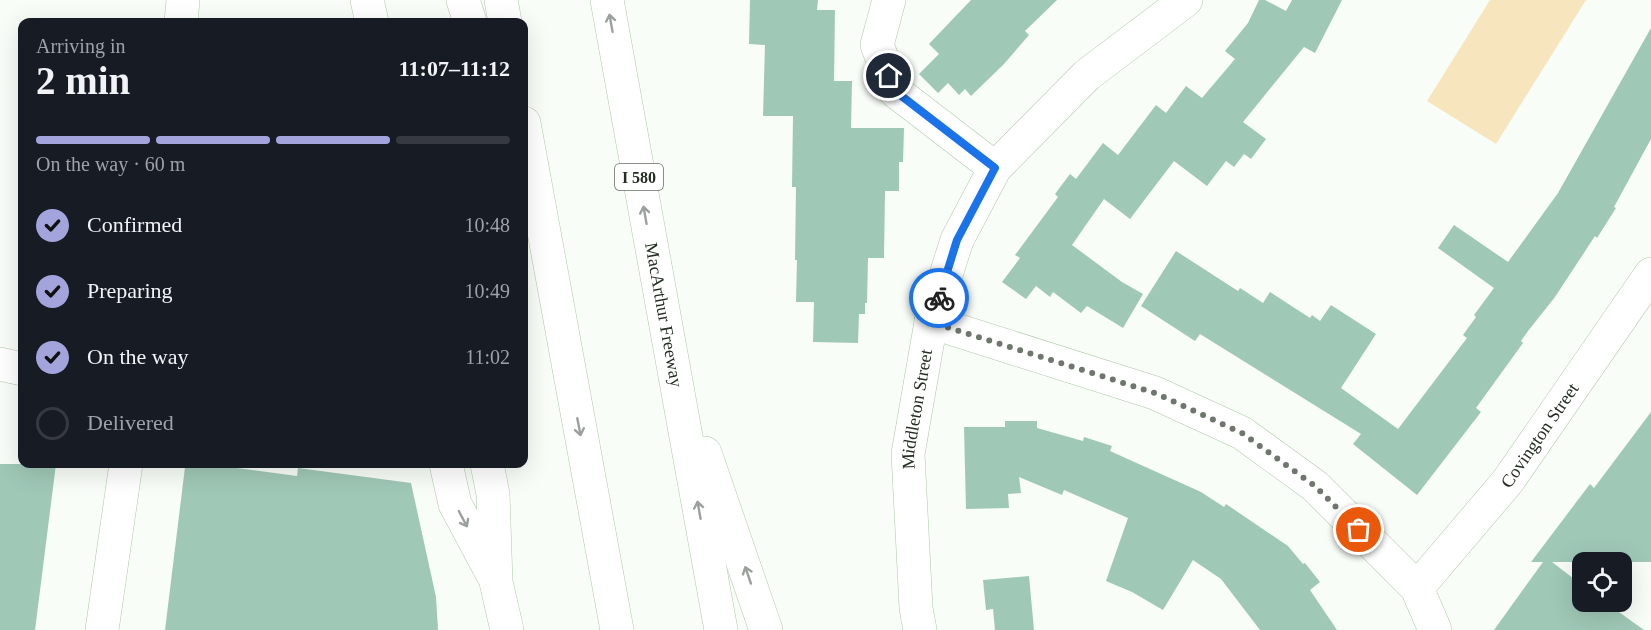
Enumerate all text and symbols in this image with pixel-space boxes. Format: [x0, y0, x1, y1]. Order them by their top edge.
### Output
one-way arrow [605, 13, 616, 33]
text: Arriving in [36, 35, 125, 57]
pin [863, 50, 914, 101]
text: 11:07–11:12 [399, 56, 510, 81]
text: 2 min [36, 59, 130, 102]
icon: home [872, 59, 905, 92]
text: On the way · 60 m [36, 153, 185, 175]
road number: I 580 [615, 164, 663, 190]
one-way arrow [639, 205, 650, 225]
icon: check [36, 209, 69, 242]
text: Confirmed [87, 212, 182, 237]
text: 10:48 [464, 214, 510, 236]
street label: MacArthur Freeway [641, 241, 687, 389]
courier [909, 268, 969, 328]
icon: check [36, 275, 69, 308]
text: Preparing [87, 278, 173, 303]
text: 10:49 [464, 280, 510, 302]
icon: bike [923, 282, 956, 315]
icon: check [36, 341, 69, 374]
text: On the way [87, 344, 188, 369]
text: 11:02 [465, 346, 510, 368]
street label: Middleton Street [898, 348, 936, 470]
street label: Covington Street [1496, 379, 1583, 491]
text: Delivered [87, 410, 174, 435]
one-way arrow [574, 417, 585, 436]
one-way arrow [693, 501, 704, 521]
pin [1333, 504, 1384, 555]
one-way arrow [457, 510, 469, 527]
icon: bag [1342, 513, 1375, 546]
map controls [1572, 552, 1632, 612]
button: locate [1572, 552, 1632, 612]
one-way arrow [741, 566, 752, 585]

